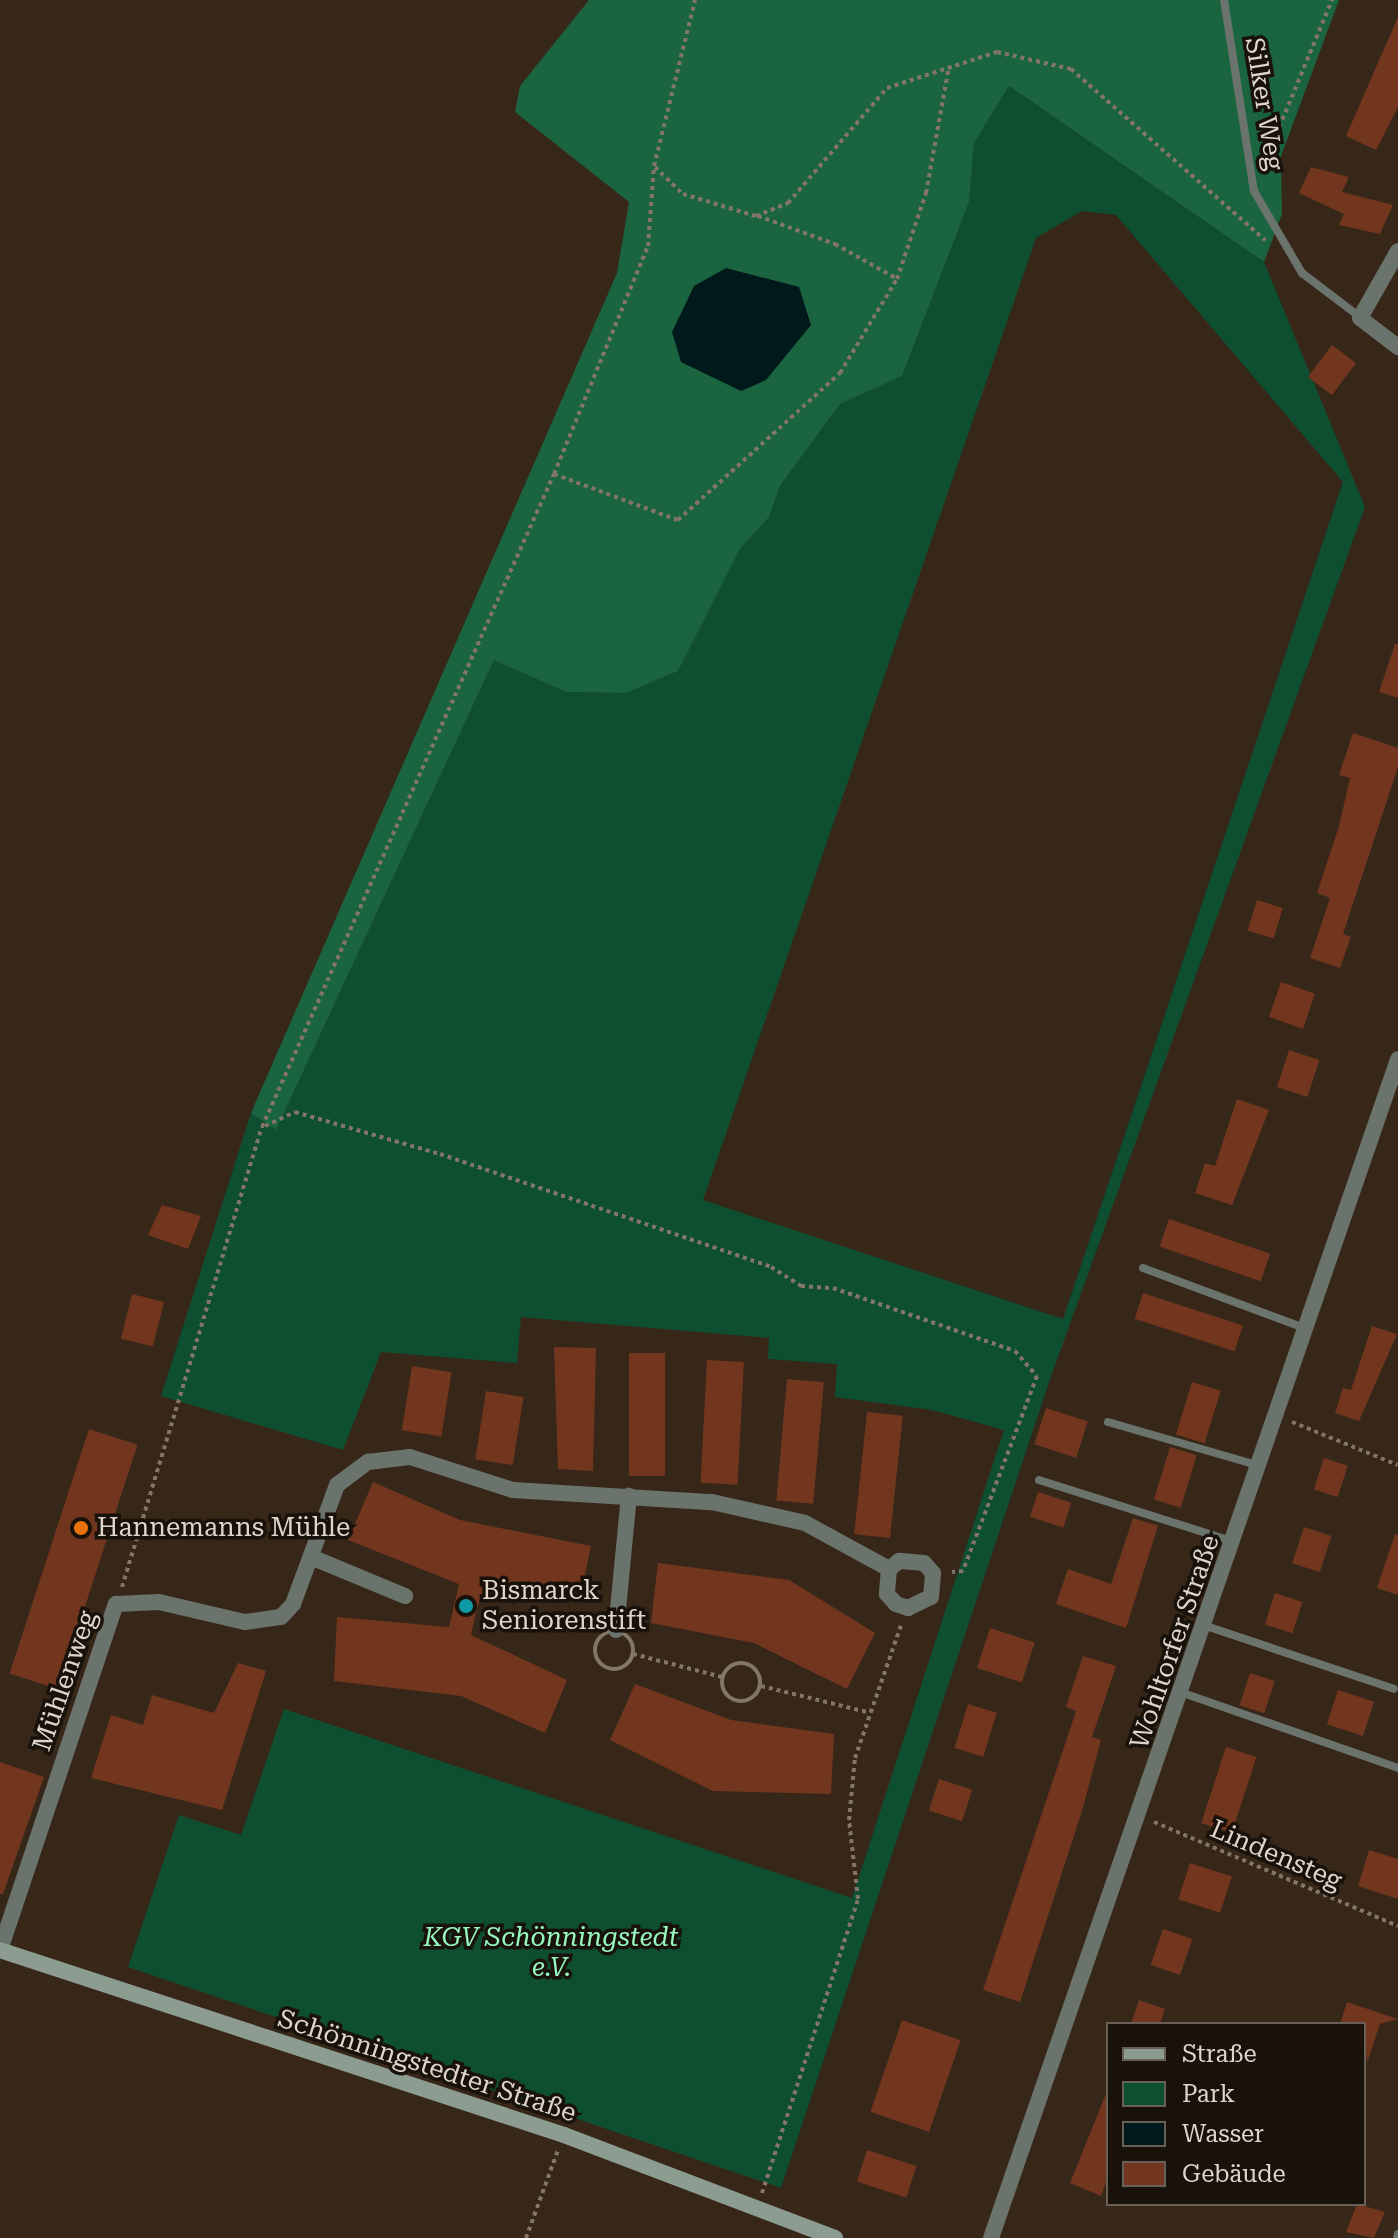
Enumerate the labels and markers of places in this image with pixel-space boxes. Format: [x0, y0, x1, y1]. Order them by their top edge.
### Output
place label: Hannemanns Mühle [97, 1512, 350, 1544]
marker: Hannemanns Mühle [72, 1519, 90, 1537]
place label: Bismarck Seniorenstift [482, 1575, 646, 1636]
marker: Bismarck Seniorenstift [457, 1597, 475, 1615]

